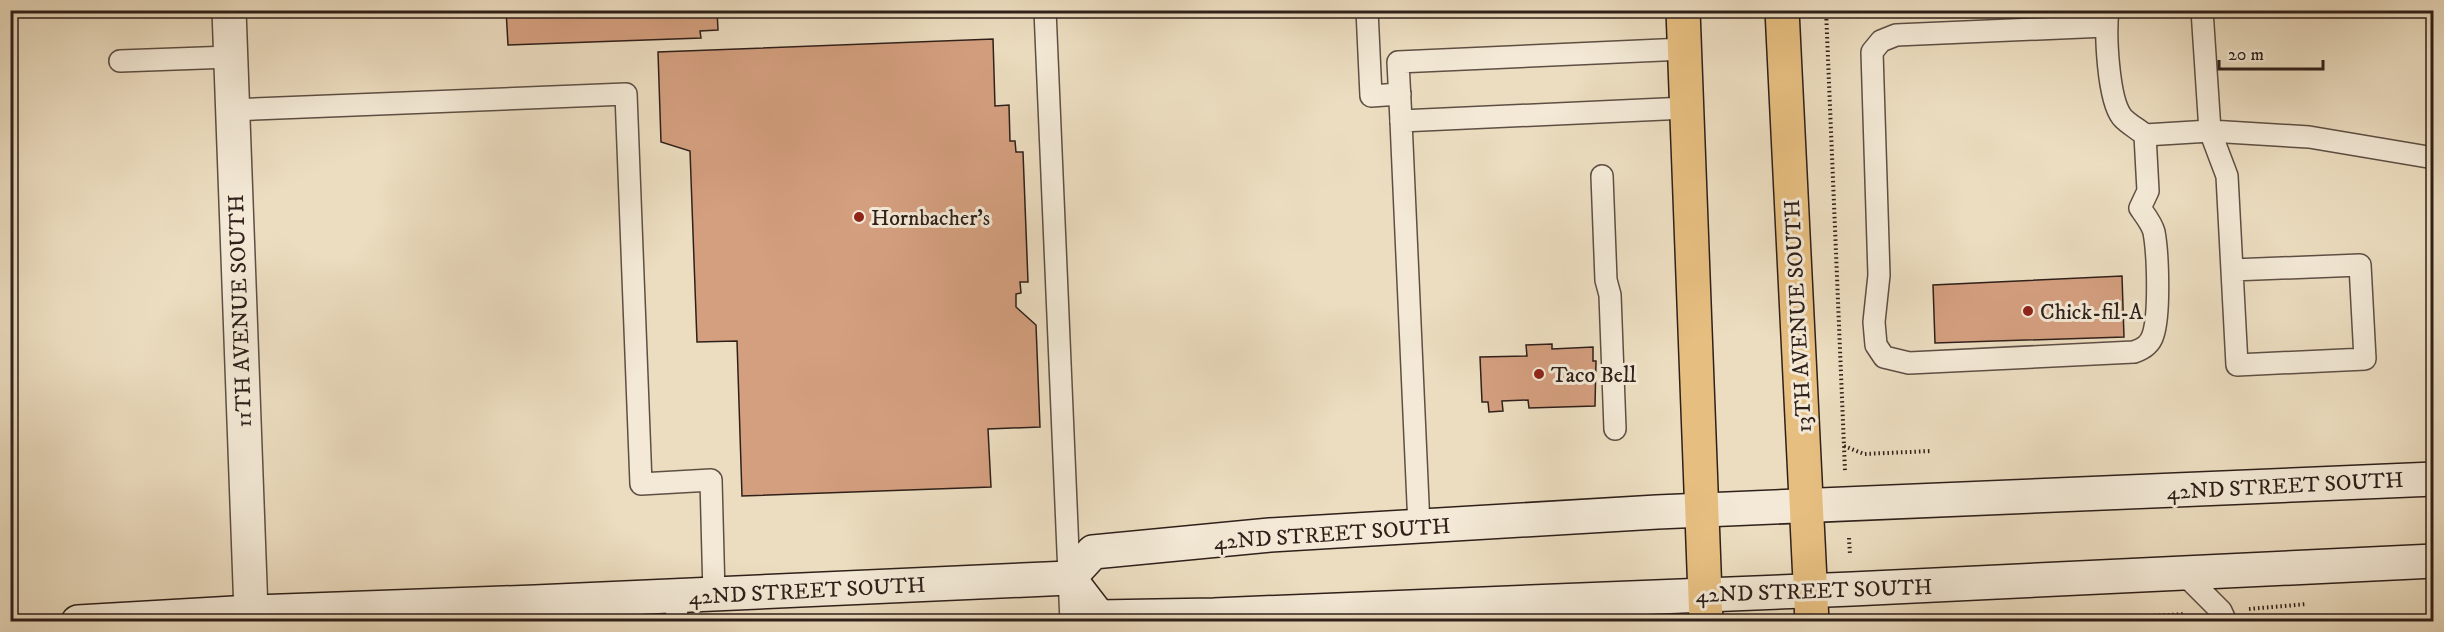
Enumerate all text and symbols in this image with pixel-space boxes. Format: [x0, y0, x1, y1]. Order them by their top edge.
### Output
scale bar [2219, 33, 2322, 71]
text: 20 m [2228, 44, 2264, 66]
street label: 11TH AVENUE SOUTH [223, 194, 258, 428]
street label: 13TH AVENUE SOUTH [1779, 199, 1818, 433]
place label: Hornbacher's [871, 205, 990, 232]
marker: Hornbacher's [852, 210, 866, 224]
place label: Chick-fil-A [2040, 299, 2144, 326]
marker: Chick-fil-A [2021, 304, 2035, 318]
place label: Taco Bell [1551, 362, 1637, 389]
marker: Taco Bell [1532, 367, 1546, 381]
street label: 42ND STREET SOUTH [2166, 467, 2404, 506]
street label: 42ND STREET SOUTH [1213, 513, 1451, 556]
street label: 42ND STREET SOUTH [688, 572, 926, 611]
street label: 42ND STREET SOUTH [1695, 574, 1933, 609]

